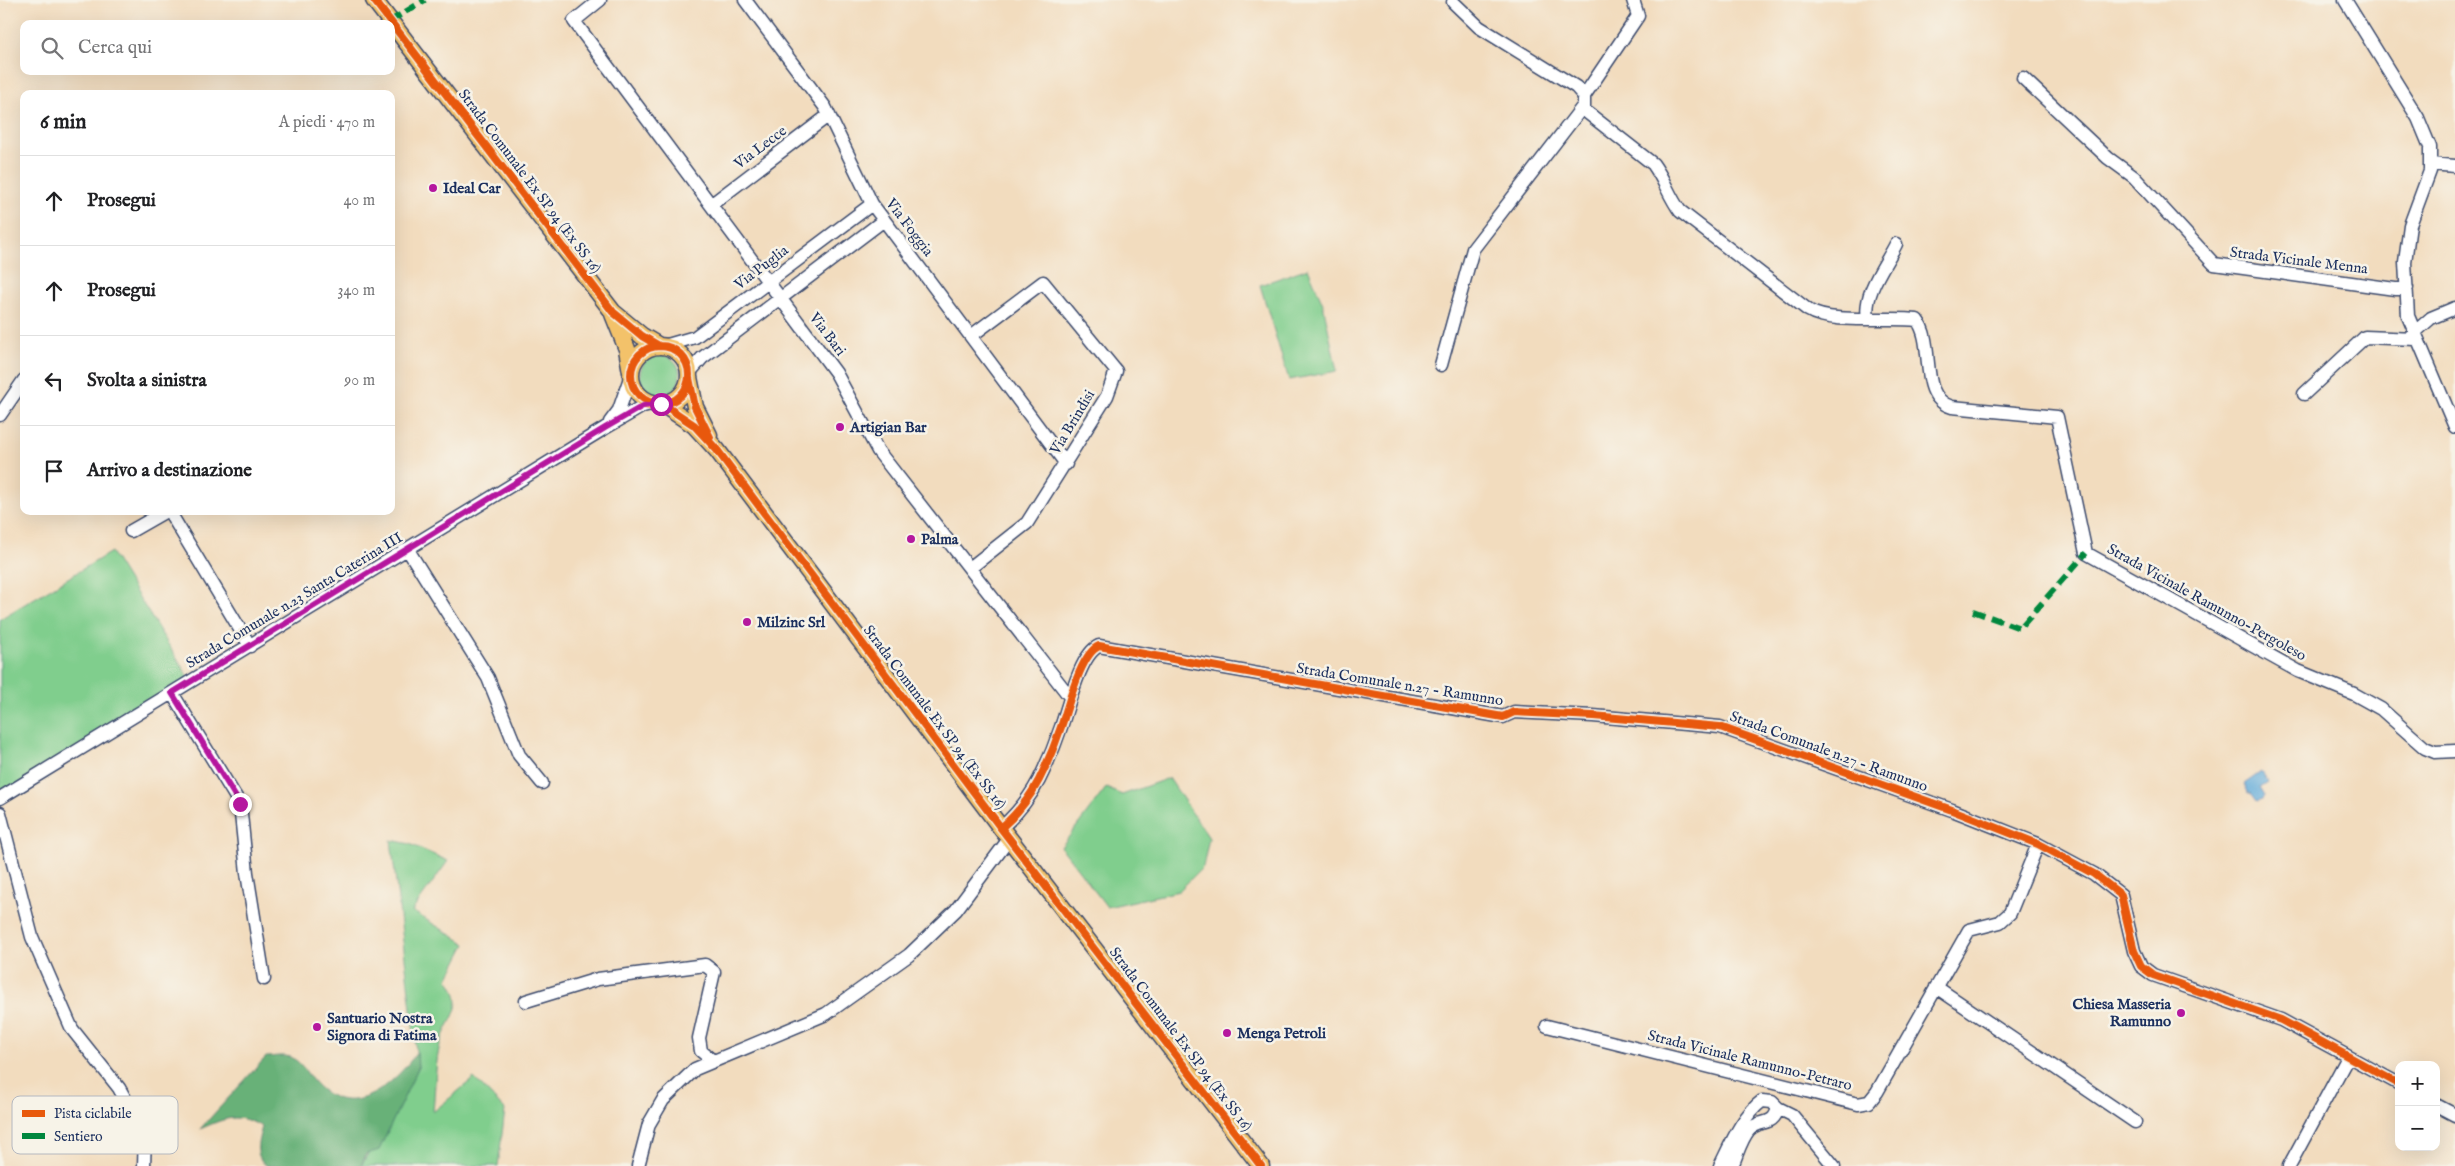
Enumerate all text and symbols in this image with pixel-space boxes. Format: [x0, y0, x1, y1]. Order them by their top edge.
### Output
search box [20, 20, 395, 75]
icon: search [38, 34, 66, 62]
text: Cerca qui [78, 36, 152, 60]
street label: Strada Comunale Ex SP 94 (Ex SS 16) [454, 85, 605, 278]
text: 6 min [40, 109, 86, 136]
text: A piedi · 470 m [279, 113, 375, 133]
street label: Via Lecce [729, 121, 790, 174]
place label: Ideal Car [443, 179, 501, 198]
marker: Ideal Car [427, 182, 439, 194]
icon: ahead [40, 187, 68, 215]
text: Prosegui [87, 189, 156, 213]
text: 40 m [343, 191, 375, 211]
street label: Via Foggia [881, 194, 938, 261]
street label: Via Puglia [730, 241, 792, 294]
street label: Strada Vicinale Menna [2229, 243, 2369, 278]
icon: ahead [40, 277, 68, 305]
text: Prosegui [87, 279, 156, 303]
text: 340 m [337, 281, 375, 301]
street label: Via Bari [805, 308, 850, 360]
icon: left [40, 367, 68, 395]
text: Svolta a sinistra [87, 369, 207, 393]
text: 90 m [344, 371, 375, 391]
street label: Via Brindisi [1045, 386, 1099, 459]
route start [650, 393, 673, 416]
place label: Artigian Bar [849, 418, 927, 437]
marker: Artigian Bar [834, 421, 846, 433]
icon: arrive [40, 457, 68, 485]
text: Arrivo a destinazione [87, 459, 252, 483]
street label: Strada Comunale n.23 Santa Caterina III [183, 528, 406, 673]
place label: Palma [921, 530, 959, 549]
marker: Palma [905, 533, 917, 545]
street label: Strada Vicinale Ramunno-Pergoleso [2104, 540, 2310, 665]
place label: Milzinc Srl [757, 613, 826, 632]
marker: Milzinc Srl [741, 616, 753, 628]
street label: Strada Comunale Ex SP 94 (Ex SS 16) [859, 621, 1010, 814]
street label: Strada Comunale n.27 - Ramunno [1295, 659, 1505, 710]
street label: Strada Comunale n.27 - Ramunno [1727, 707, 1930, 796]
route end [229, 793, 252, 816]
street label: Strada Comunale Ex SP 94 (Ex SS 16) [1105, 943, 1256, 1136]
place label: Chiesa Masseria Ramunno [2072, 995, 2172, 1031]
marker: Chiesa Masseria Ramunno [2175, 1007, 2187, 1019]
place label: Santuario Nostra Signora di Fatima [327, 1009, 437, 1045]
marker: Santuario Nostra Signora di Fatima [311, 1021, 323, 1033]
place label: Menga Petroli [1237, 1024, 1326, 1043]
street label: Strada Vicinale Ramunno-Petraro [1646, 1026, 1854, 1095]
marker: Menga Petroli [1221, 1027, 1233, 1039]
map controls [2395, 1061, 2440, 1151]
button: + [2395, 1061, 2440, 1106]
legend [12, 1096, 178, 1154]
text: Pista ciclabile [54, 1105, 132, 1123]
button: − [2395, 1106, 2440, 1151]
text: Sentiero [54, 1128, 103, 1146]

